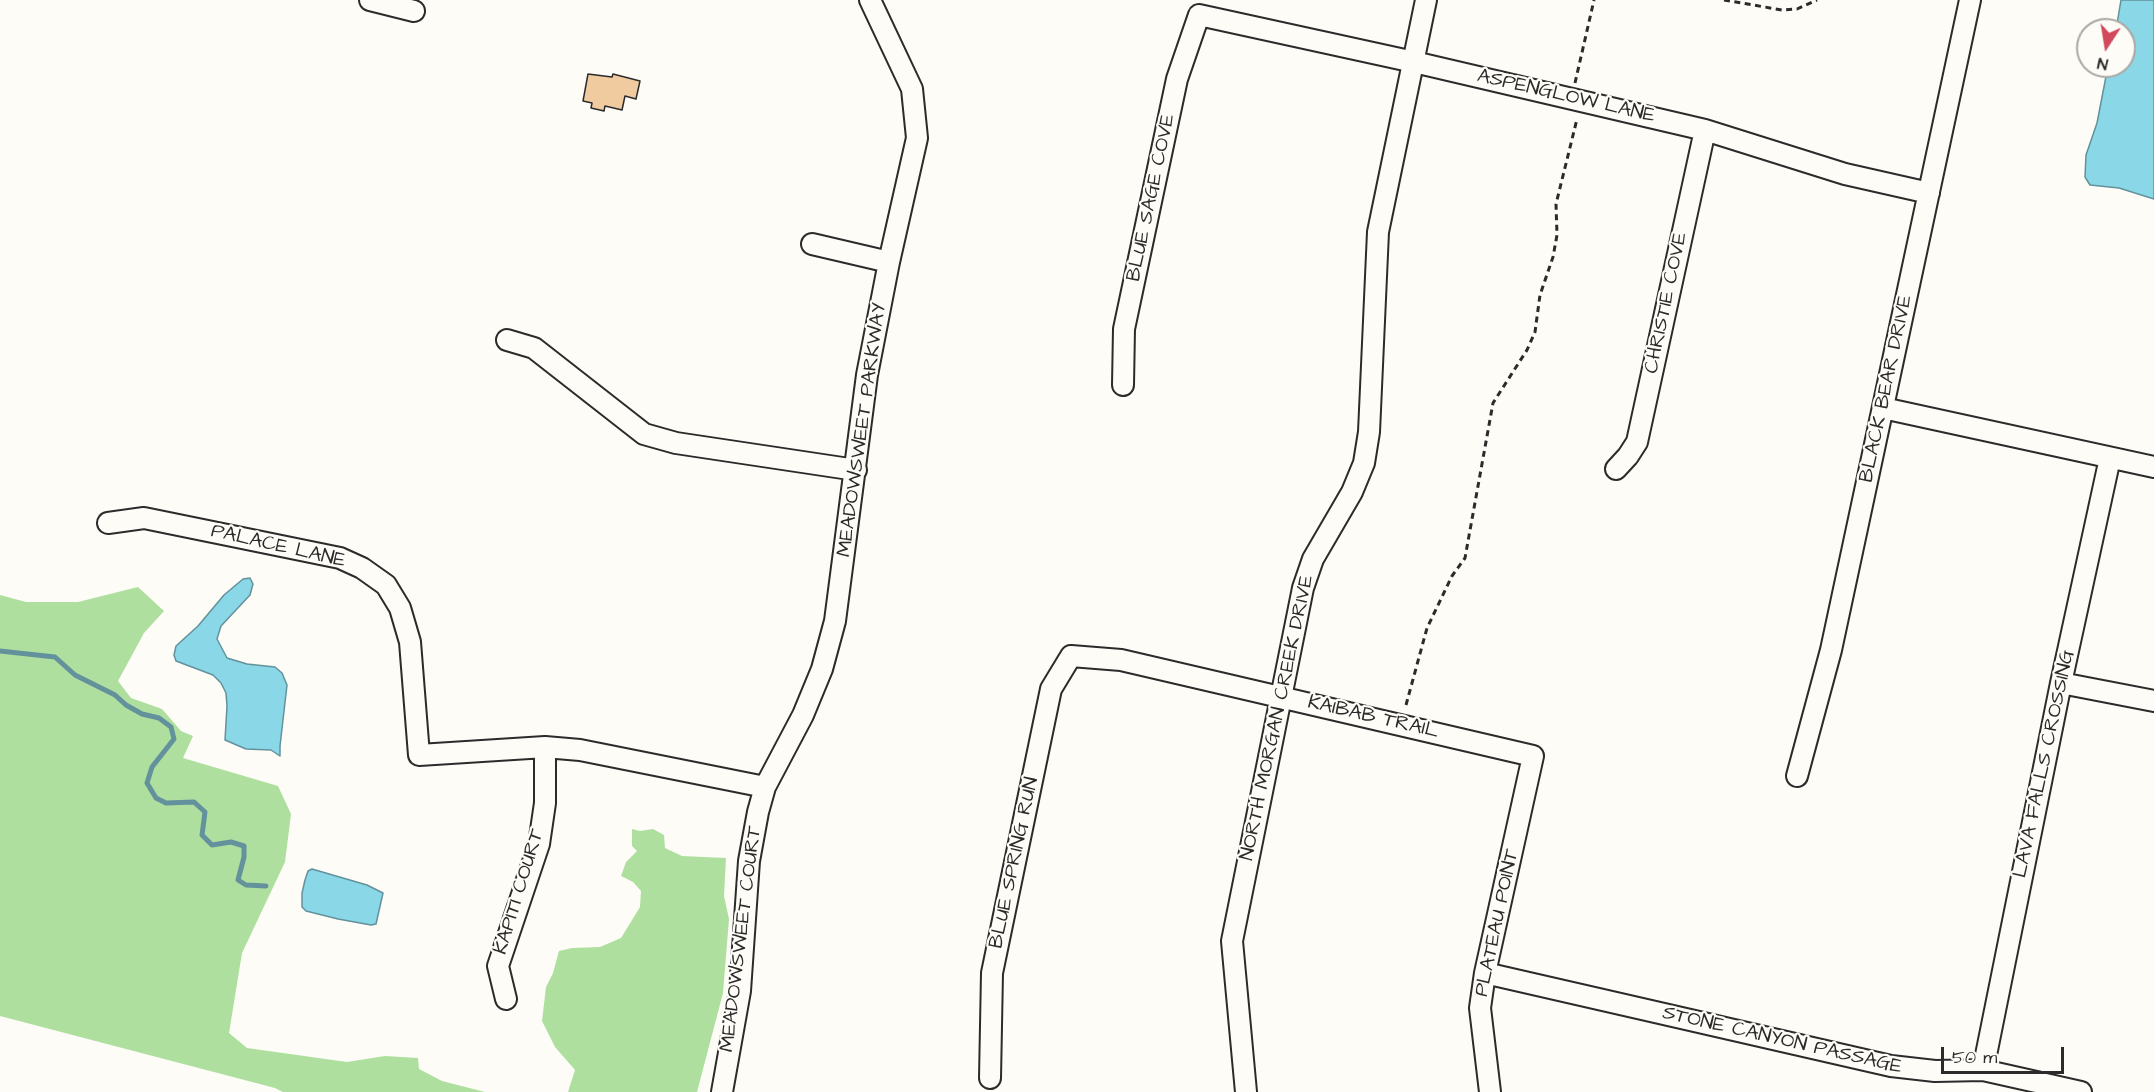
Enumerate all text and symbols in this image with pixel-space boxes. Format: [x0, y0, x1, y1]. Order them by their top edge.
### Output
north arrow [2076, 18, 2136, 78]
text: N [2095, 52, 2110, 75]
street label: ASPENGLOW LANE [1475, 65, 1657, 129]
street label: BLUE SAGE COVE [1123, 112, 1181, 284]
street label: CHRISTIE COVE [1640, 230, 1694, 376]
street label: BLACK BEAR DRIVE [1855, 293, 1919, 485]
street label: MEADOWSWEET PARKWAY [833, 301, 893, 559]
street label: PALACE LANE [208, 520, 348, 574]
street label: NORTH MORGAN CREEK DRIVE [1236, 573, 1320, 863]
street label: LAVA FALLS CROSSING [2009, 648, 2081, 880]
street label: KAIBAB TRAIL [1305, 691, 1441, 745]
street label: BLUE SPRING RUN [985, 775, 1045, 951]
street label: MEADOWSWEET COURT [716, 825, 768, 1053]
street label: KAPITI COURT [490, 826, 550, 958]
street label: PLATEAU POINT [1471, 847, 1525, 999]
street label: STONE CANYON PASSAGE [1660, 1002, 1904, 1080]
scale bar [1944, 1035, 2067, 1073]
text: 50 m [1952, 1045, 1997, 1070]

